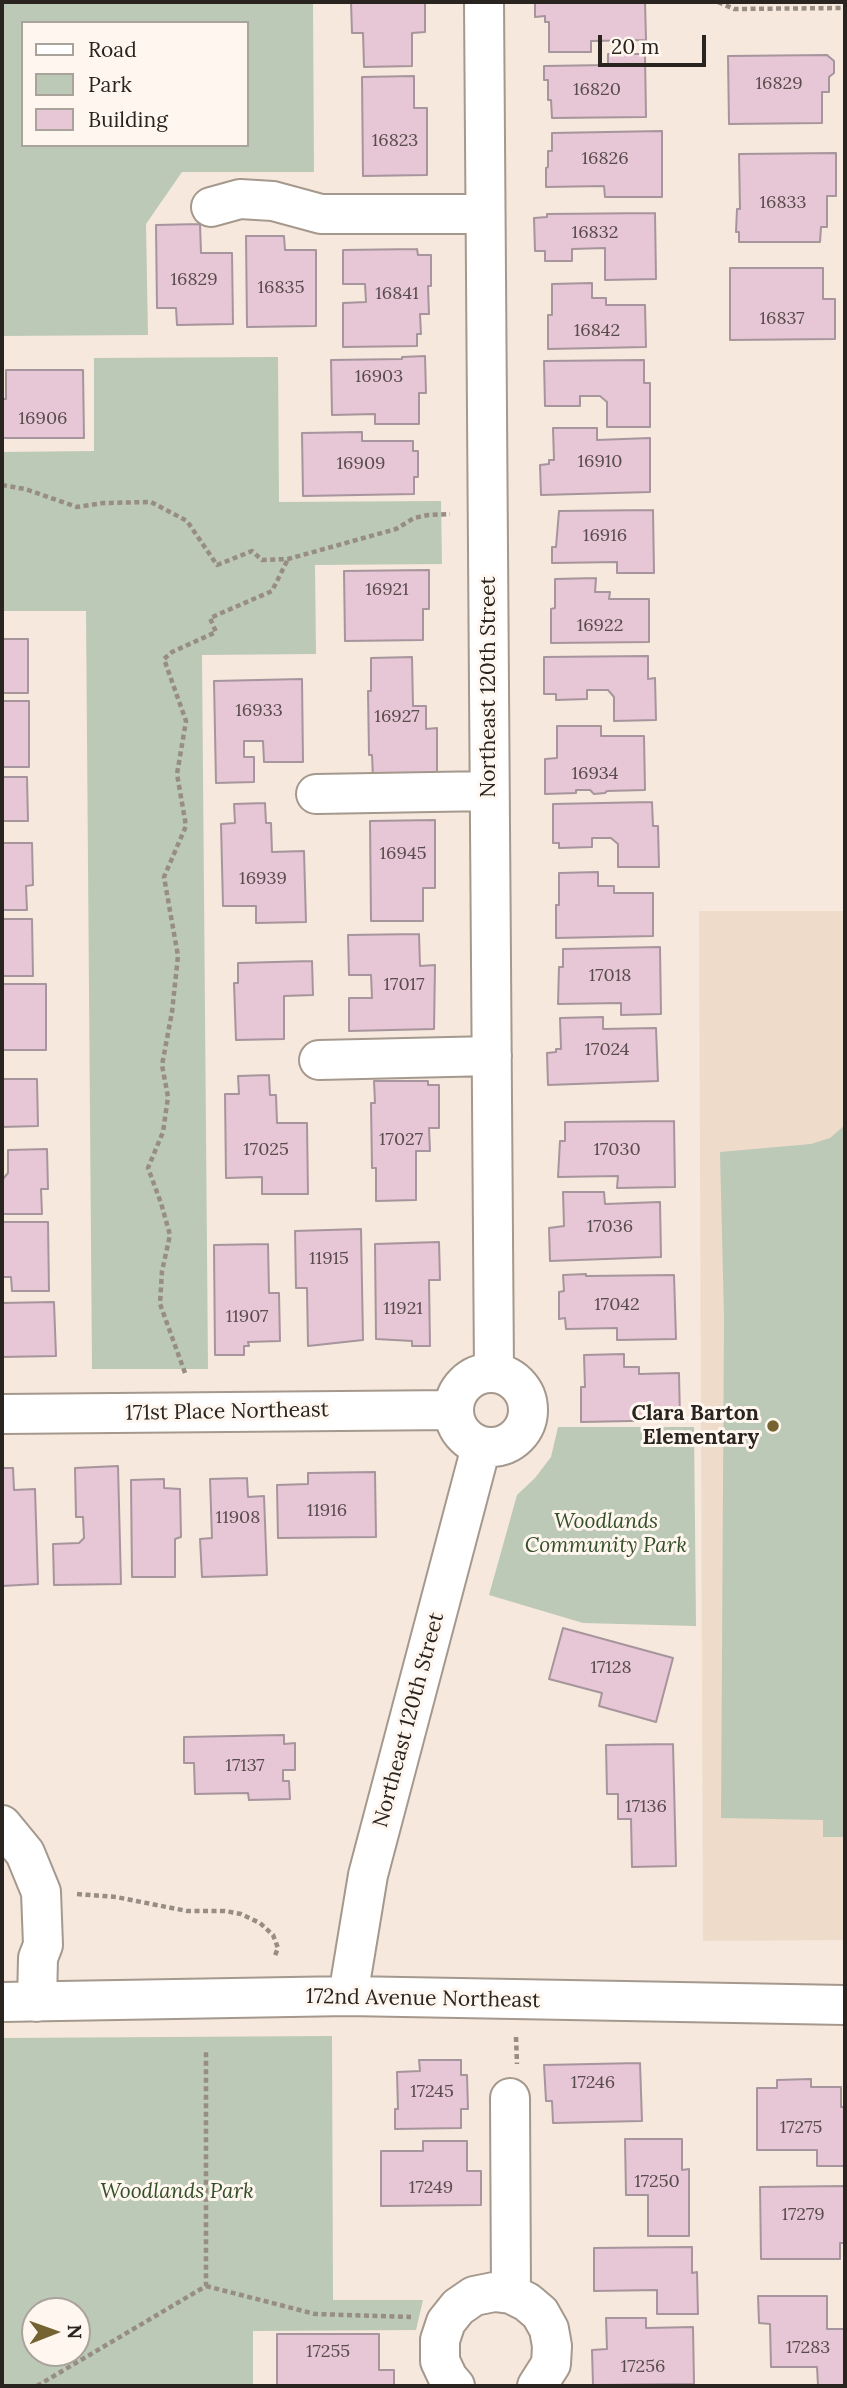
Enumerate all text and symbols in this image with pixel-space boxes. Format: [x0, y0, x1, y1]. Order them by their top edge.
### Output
legend [21, 21, 248, 147]
scale bar [602, 21, 710, 65]
text: 20 m [611, 33, 660, 60]
text: Road [88, 36, 137, 63]
text: Park [88, 71, 132, 98]
house number: 16829 [755, 73, 803, 95]
house number: 16820 [573, 79, 621, 101]
text: Building [88, 106, 168, 133]
house number: 16823 [372, 130, 418, 152]
house number: 16826 [581, 148, 629, 170]
house number: 16833 [759, 192, 807, 214]
house number: 16832 [572, 222, 618, 244]
house number: 16829 [170, 269, 218, 291]
house number: 16835 [258, 277, 304, 299]
house number: 16841 [375, 283, 419, 305]
house number: 16837 [760, 308, 804, 330]
house number: 16842 [574, 320, 620, 342]
house number: 16903 [355, 366, 403, 388]
house number: 16906 [19, 408, 67, 430]
house number: 16910 [577, 451, 623, 473]
house number: 16909 [337, 453, 385, 475]
house number: 16916 [583, 525, 627, 547]
street label: Northeast 120th Street [476, 576, 502, 798]
house number: 16921 [365, 579, 409, 601]
house number: 16922 [577, 615, 623, 637]
house number: 16933 [235, 700, 283, 722]
house number: 16927 [374, 706, 420, 728]
house number: 16934 [571, 763, 619, 785]
house number: 16945 [380, 843, 426, 865]
house number: 16939 [239, 868, 287, 890]
house number: 17018 [589, 965, 631, 987]
house number: 17017 [384, 974, 424, 996]
house number: 17024 [585, 1039, 629, 1061]
house number: 17027 [379, 1129, 423, 1151]
house number: 17025 [243, 1139, 289, 1161]
house number: 17030 [593, 1139, 641, 1161]
house number: 17036 [587, 1216, 633, 1238]
house number: 11915 [309, 1248, 349, 1270]
house number: 17042 [594, 1294, 640, 1316]
house number: 11921 [383, 1298, 423, 1320]
house number: 11907 [226, 1306, 268, 1328]
street label: 171st Place Northeast [125, 1398, 329, 1426]
place label: Clara Barton Elementary [632, 1401, 759, 1451]
marker: Clara Barton Elementary [765, 1418, 781, 1434]
house number: 11916 [307, 1500, 347, 1522]
house number: 11908 [216, 1507, 260, 1529]
park label: Woodlands Community Park [525, 1509, 687, 1559]
street label: Northeast 120th Street [368, 1610, 450, 1830]
house number: 17128 [590, 1657, 632, 1679]
house number: 17137 [225, 1755, 265, 1777]
house number: 17136 [625, 1796, 667, 1818]
street label: 172nd Avenue Northeast [306, 1984, 540, 2014]
house number: 17246 [571, 2072, 615, 2094]
house number: 17245 [410, 2081, 454, 2103]
house number: 17275 [780, 2117, 822, 2139]
house number: 17250 [634, 2171, 680, 2193]
house number: 17249 [409, 2177, 453, 2199]
park label: Woodlands Park [100, 2179, 254, 2205]
house number: 17279 [781, 2204, 825, 2226]
north arrow [21, 2297, 91, 2367]
text: N [63, 2324, 87, 2339]
house number: 17283 [786, 2337, 830, 2359]
house number: 17255 [306, 2341, 350, 2363]
house number: 17256 [621, 2356, 665, 2378]

